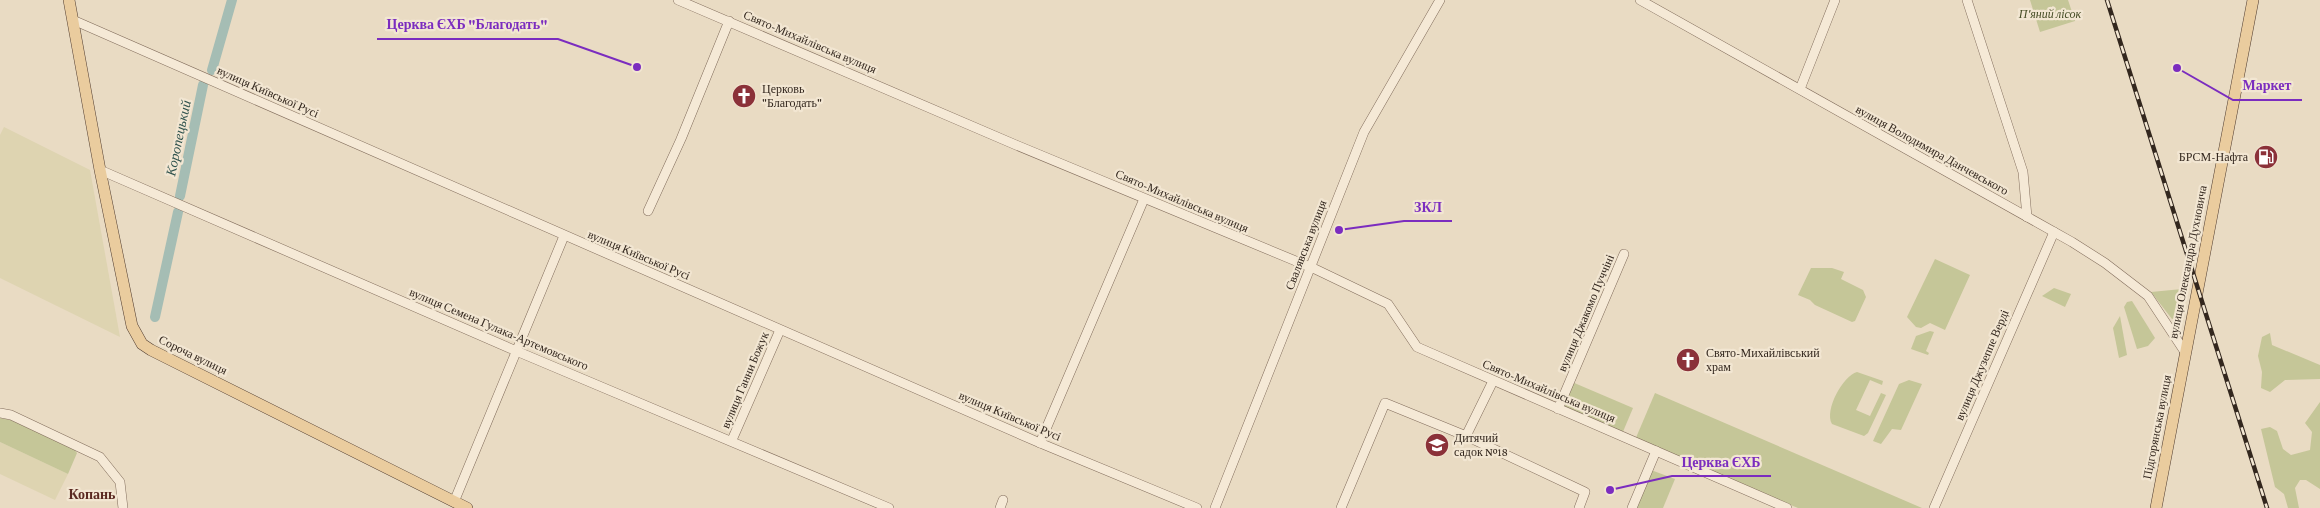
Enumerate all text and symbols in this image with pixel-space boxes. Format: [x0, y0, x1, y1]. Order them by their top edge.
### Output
park label: П'яний лісок [2018, 7, 2082, 21]
street label: Свято-Михайлівська вулиця [741, 8, 879, 77]
callout: Церква ЄХБ "Благодать" [377, 10, 558, 39]
text: Церква ЄХБ "Благодать" [387, 16, 547, 32]
street label: вулиця Київської Русі [215, 63, 322, 121]
callout: Маркет [2233, 71, 2302, 100]
text: Маркет [2243, 77, 2292, 93]
place label: Церковь "Благодать" [762, 82, 822, 110]
church icon: Церковь "Благодать" [731, 83, 757, 109]
water label: Коропецький [162, 99, 194, 178]
street label: вулиця Володимира Данчевського [1853, 102, 2011, 198]
fuel station icon: БРСМ-Нафта [2253, 144, 2279, 170]
place label: БРСМ-Нафта [2179, 150, 2249, 164]
street label: Свято-Михайлівська вулиця [1113, 167, 1251, 236]
street label: вулиця Олександра Духновича [2166, 184, 2210, 340]
callout: ЗКЛ [1404, 192, 1452, 221]
street label: Свалявська вулиця [1282, 198, 1330, 292]
text: ЗКЛ [1414, 199, 1443, 215]
street label: вулиця Київської Русі [586, 227, 693, 283]
street label: вулиця Джакомо Пуччіні [1555, 252, 1617, 374]
street label: вулиця Семена Гулака-Артемовського [407, 285, 591, 373]
street label: вулиця Джузеппе Верді [1952, 307, 2012, 422]
street label: вулиця Ганни Божук [718, 329, 772, 430]
street label: Сороча вулиця [157, 332, 230, 378]
place label: Свято-Михайлівський храм [1706, 346, 1820, 374]
church icon: Свято-Михайлівський храм [1675, 347, 1701, 373]
street label: Свято-Михайлівська вулиця [1480, 357, 1618, 426]
street label: Підгорянська вулиця [2140, 373, 2174, 480]
street label: вулиця Київської Русі [957, 388, 1064, 444]
place label: Дитячий садок №18 [1454, 431, 1508, 459]
school or university icon: Дитячий садок №18 [1424, 432, 1450, 458]
callout: Церква ЄХБ [1672, 447, 1771, 476]
text: Церква ЄХБ [1681, 454, 1761, 470]
district label: Копань [69, 486, 116, 502]

